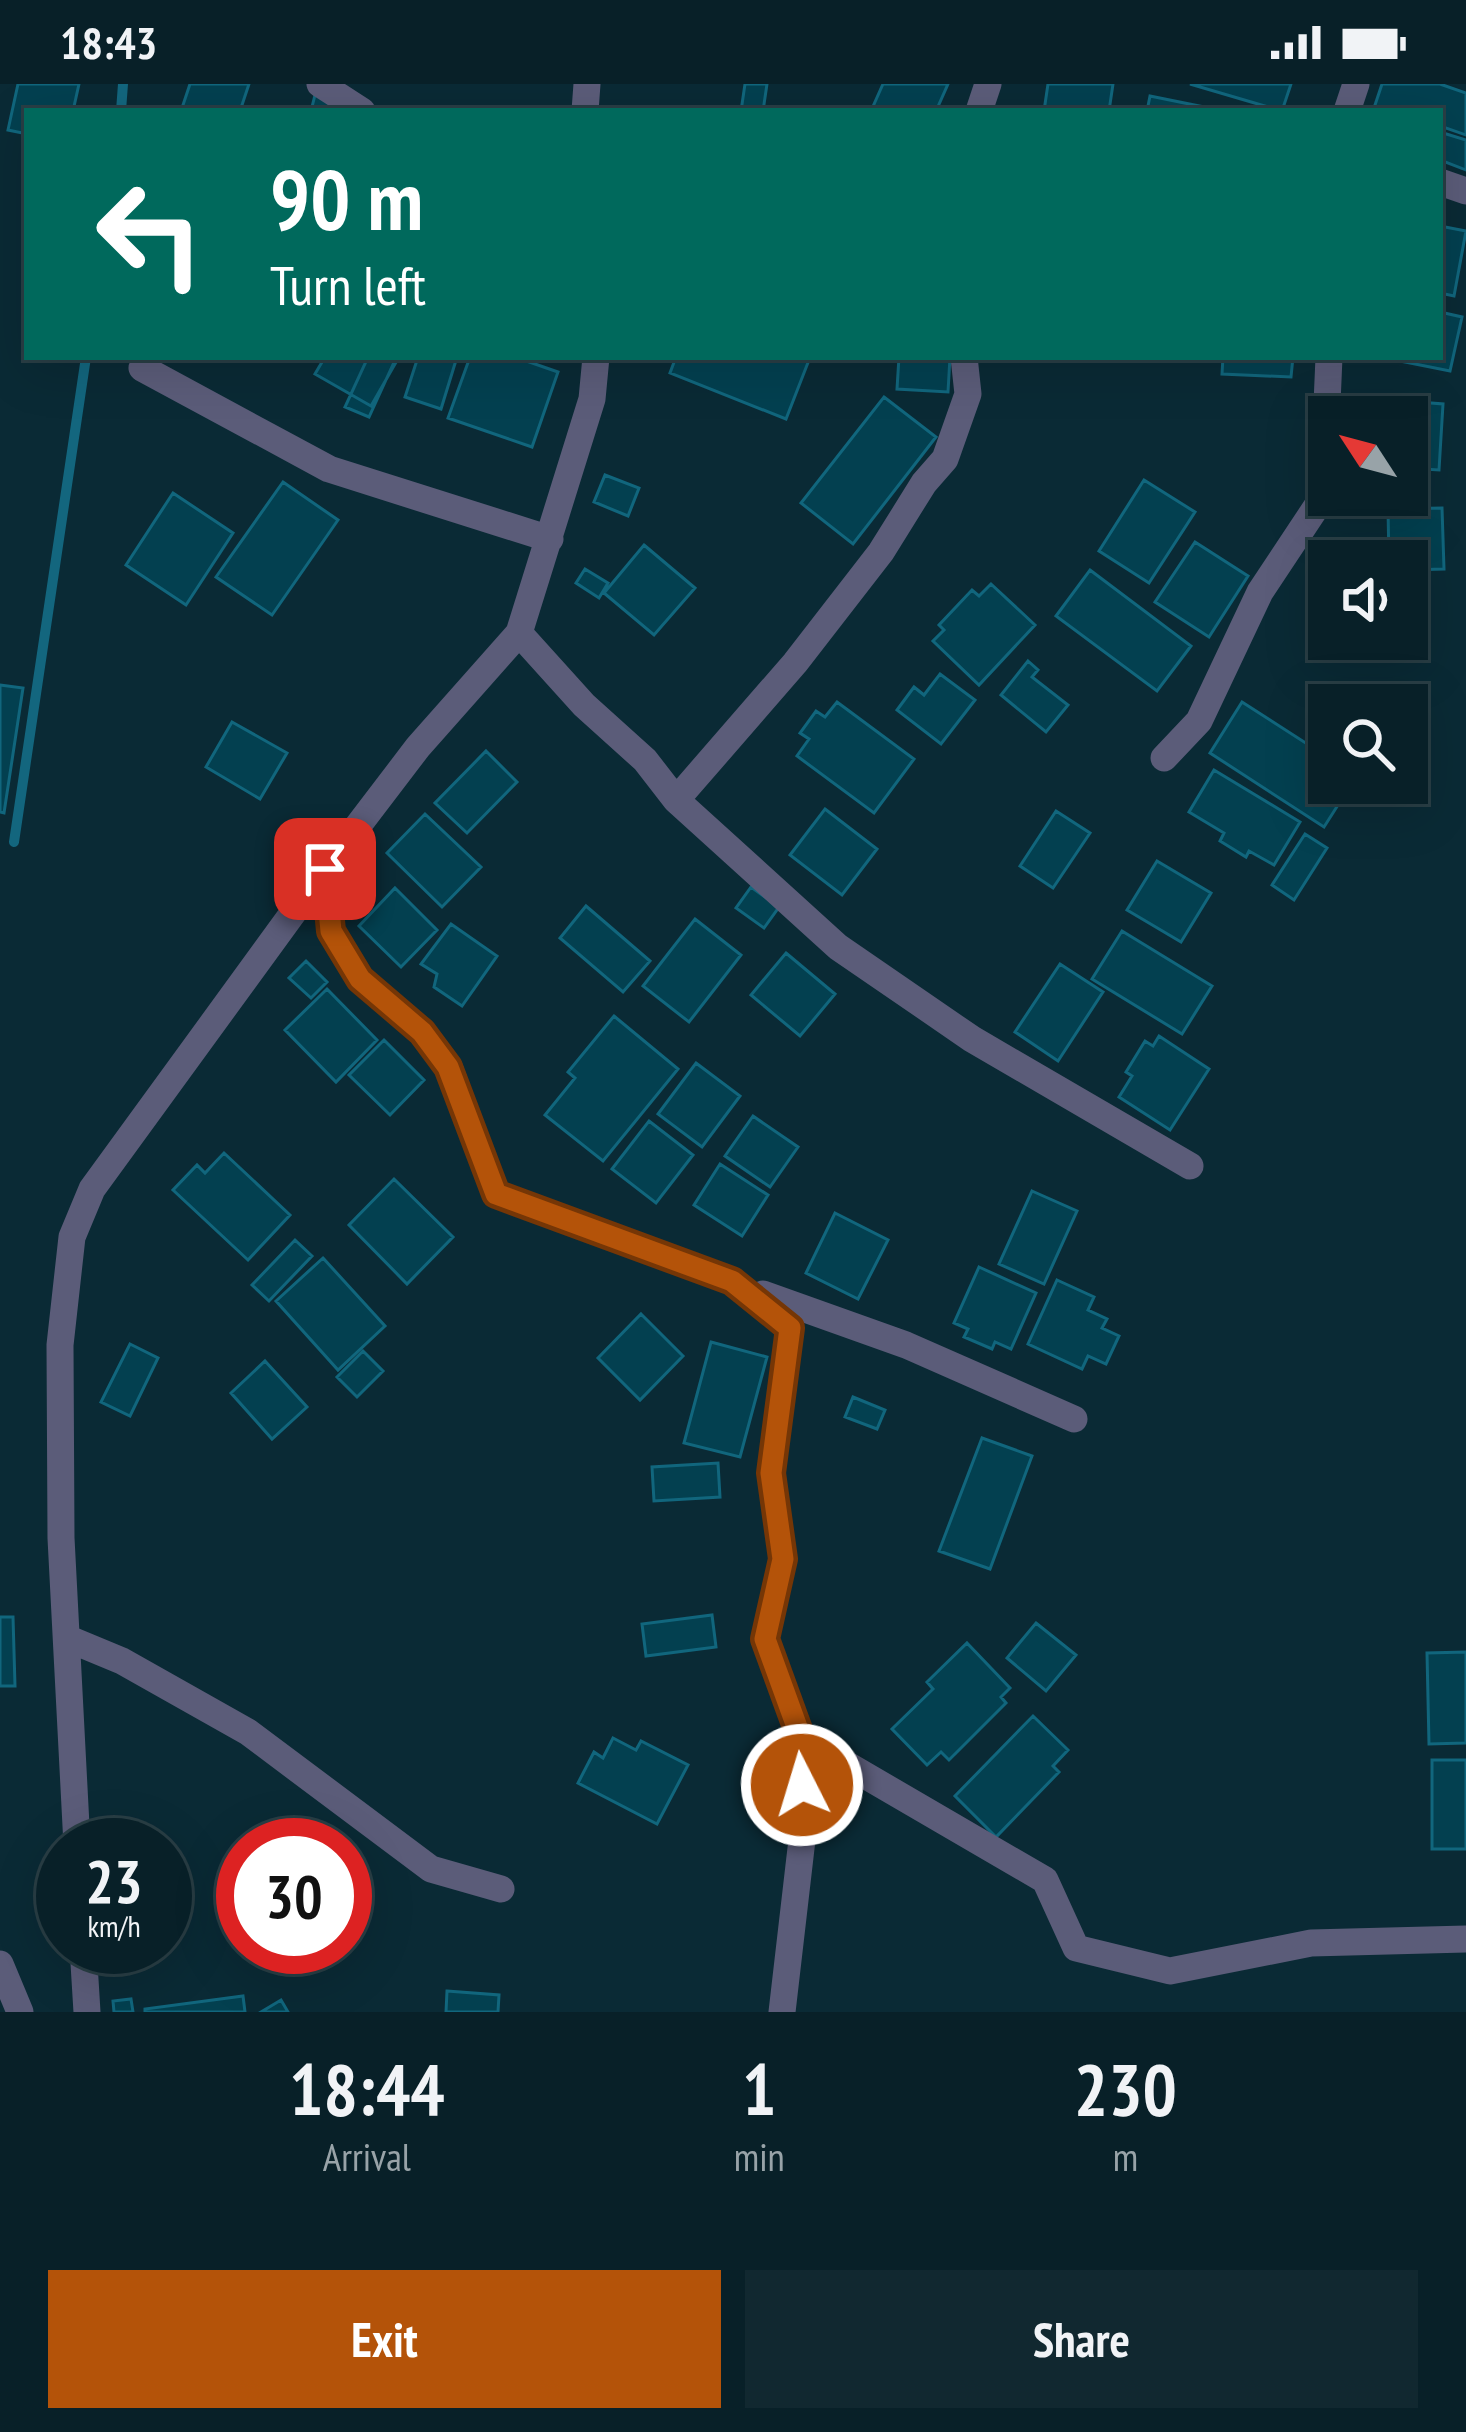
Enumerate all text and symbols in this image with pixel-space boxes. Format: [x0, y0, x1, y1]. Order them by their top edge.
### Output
text: 18:43 [60, 13, 157, 71]
text: 90 m [270, 144, 423, 253]
icon: left [72, 156, 228, 312]
text: Turn left [270, 250, 426, 320]
north arrow [1308, 396, 1428, 516]
map controls [1308, 396, 1428, 804]
button: sound [1308, 540, 1428, 660]
button: search [1308, 684, 1428, 804]
pin [274, 818, 376, 920]
icon: arrive [292, 836, 358, 902]
position arrow [739, 1722, 865, 1848]
speed limit sign: 30 [216, 1818, 372, 1974]
text: 23 [85, 1842, 143, 1920]
text: km/h [87, 1906, 141, 1945]
text: 18:44 [289, 2042, 445, 2135]
text: 1 [742, 2042, 776, 2135]
text: 230 [1074, 2042, 1177, 2135]
text: Arrival [323, 2131, 411, 2182]
text: min [734, 2131, 785, 2182]
text: m [1113, 2131, 1138, 2182]
button: Exit [48, 2270, 721, 2408]
button: Share [745, 2270, 1418, 2408]

